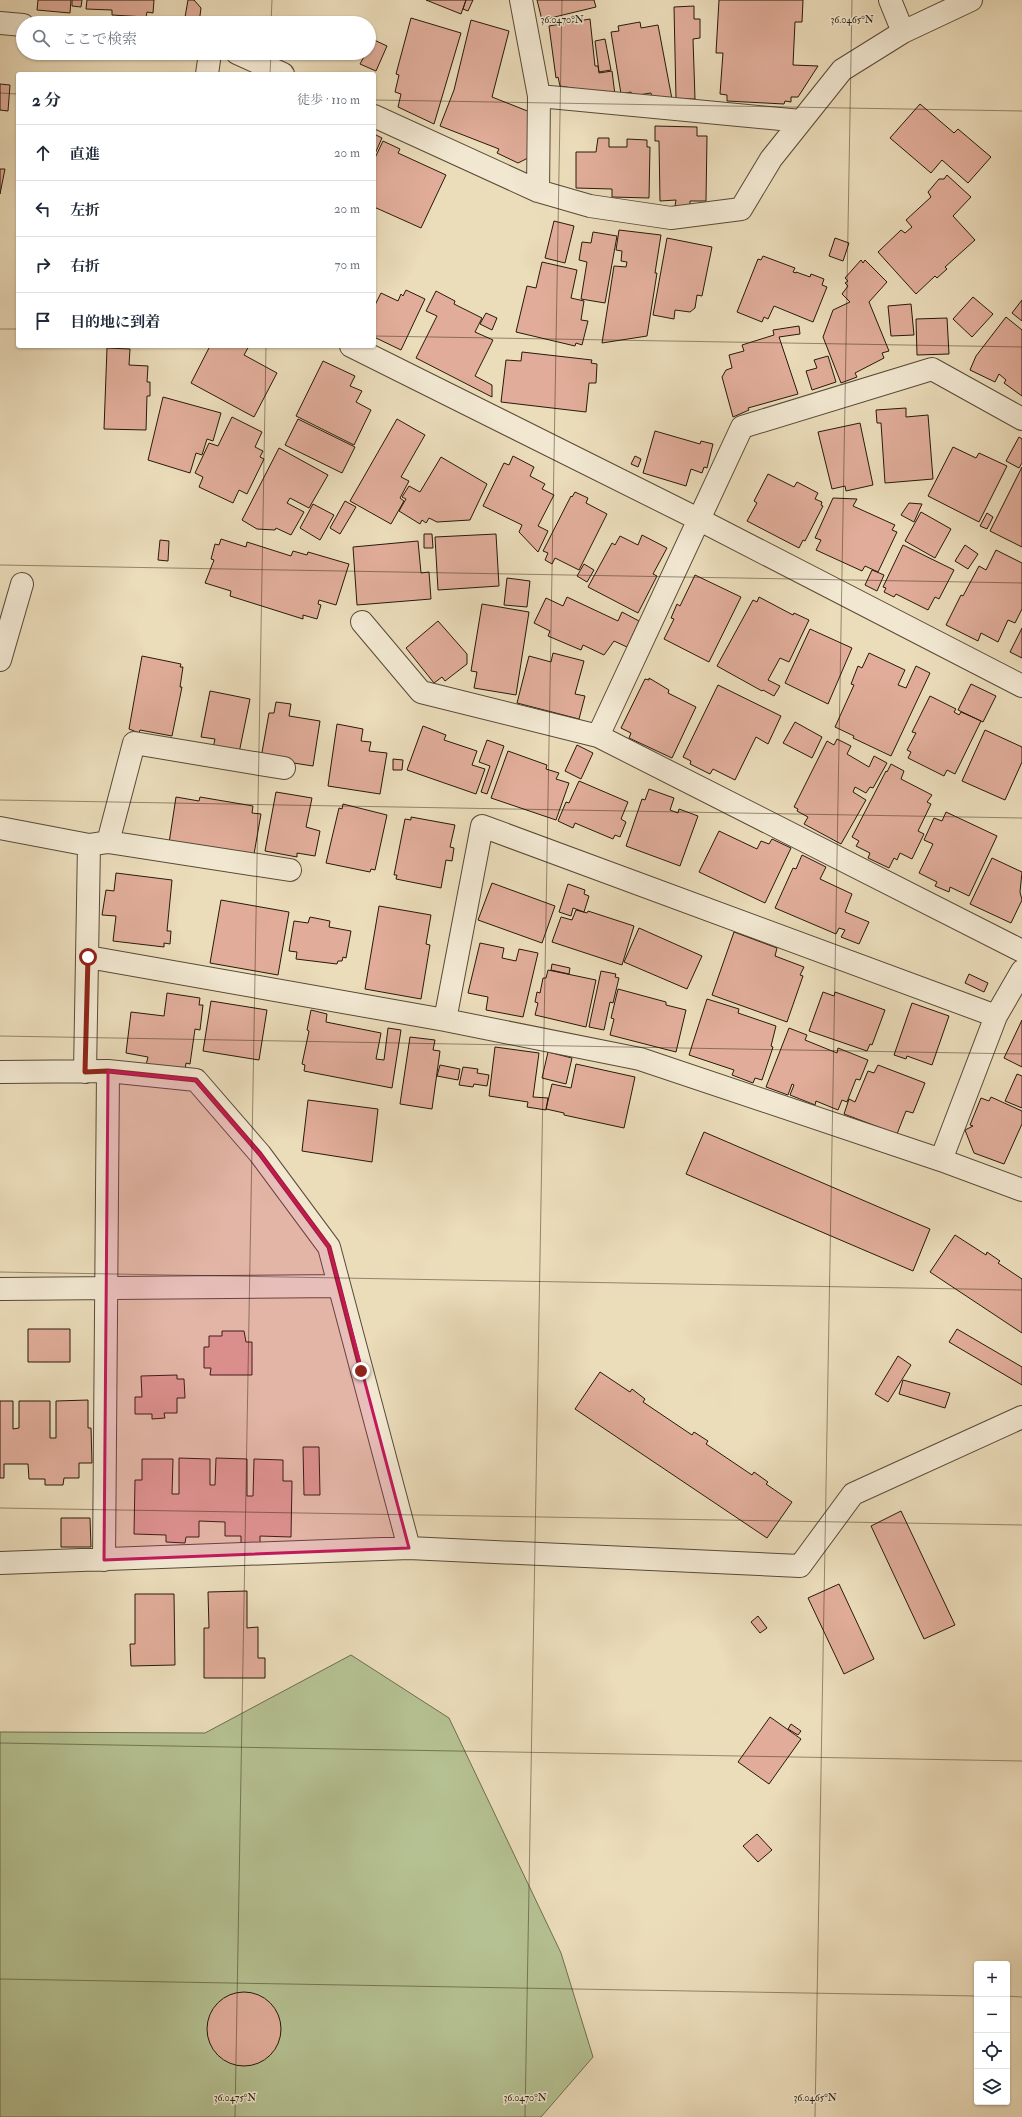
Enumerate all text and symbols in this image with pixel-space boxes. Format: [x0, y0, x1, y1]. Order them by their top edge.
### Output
text: 36.0470°N [540, 14, 584, 26]
text: 36.0465°N [830, 14, 874, 26]
search box [16, 16, 376, 60]
icon: search [30, 27, 52, 49]
text: ここで検索 [62, 30, 137, 49]
text: 2 分 [32, 90, 61, 111]
text: 徒歩 · 110 m [297, 92, 360, 108]
icon: ahead [32, 142, 54, 164]
text: 直進 [70, 145, 100, 164]
text: 20 m [334, 145, 360, 161]
icon: left [32, 198, 54, 220]
text: 左折 [70, 201, 100, 220]
text: 20 m [334, 201, 360, 217]
icon: right [32, 254, 54, 276]
text: 右折 [70, 257, 100, 276]
text: 70 m [335, 257, 360, 273]
icon: arrive [32, 310, 54, 332]
text: 目的地に到着 [70, 313, 160, 332]
route start [79, 948, 97, 966]
route end [352, 1362, 370, 1380]
map controls [974, 1961, 1010, 2105]
button: + [974, 1961, 1010, 1997]
button: − [974, 1997, 1010, 2033]
button: locate [974, 2033, 1010, 2069]
button: layers [974, 2069, 1010, 2105]
text: 36.0475°N [214, 2092, 256, 2104]
text: 36.0470°N [503, 2092, 547, 2104]
text: 36.0465°N [793, 2092, 837, 2104]

